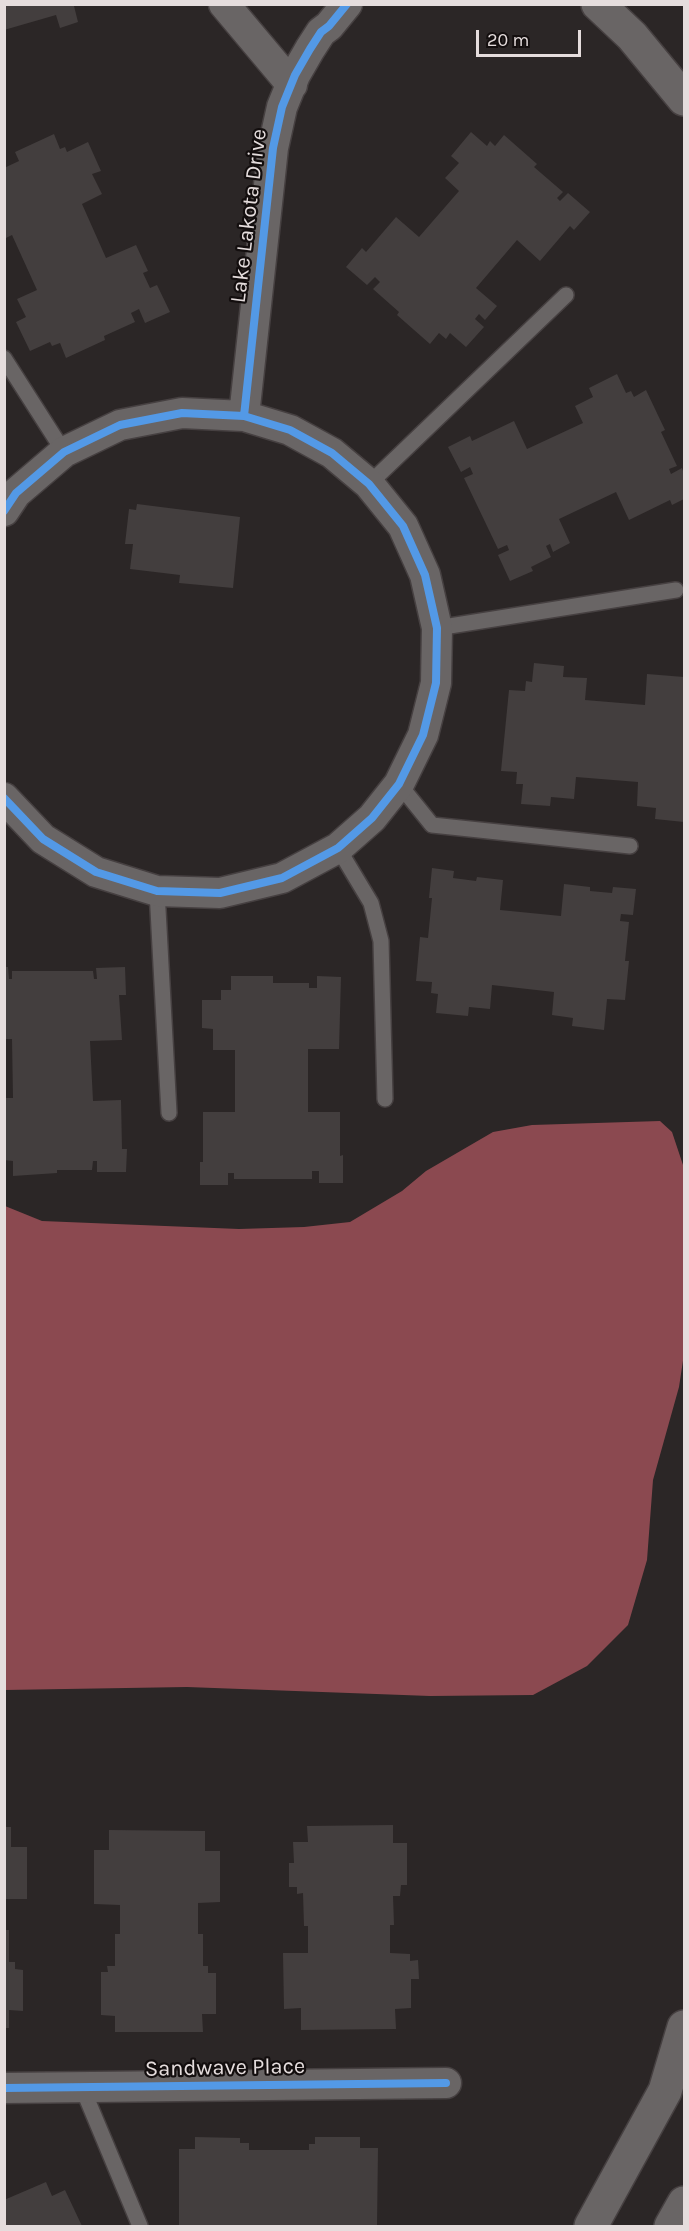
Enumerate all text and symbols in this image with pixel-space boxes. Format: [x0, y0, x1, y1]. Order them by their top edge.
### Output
scale bar [479, 18, 584, 56]
text: 20 m [487, 29, 529, 51]
street label: Lake Lakota Drive [225, 127, 273, 305]
street label: Sandwave Place [145, 2053, 305, 2083]

